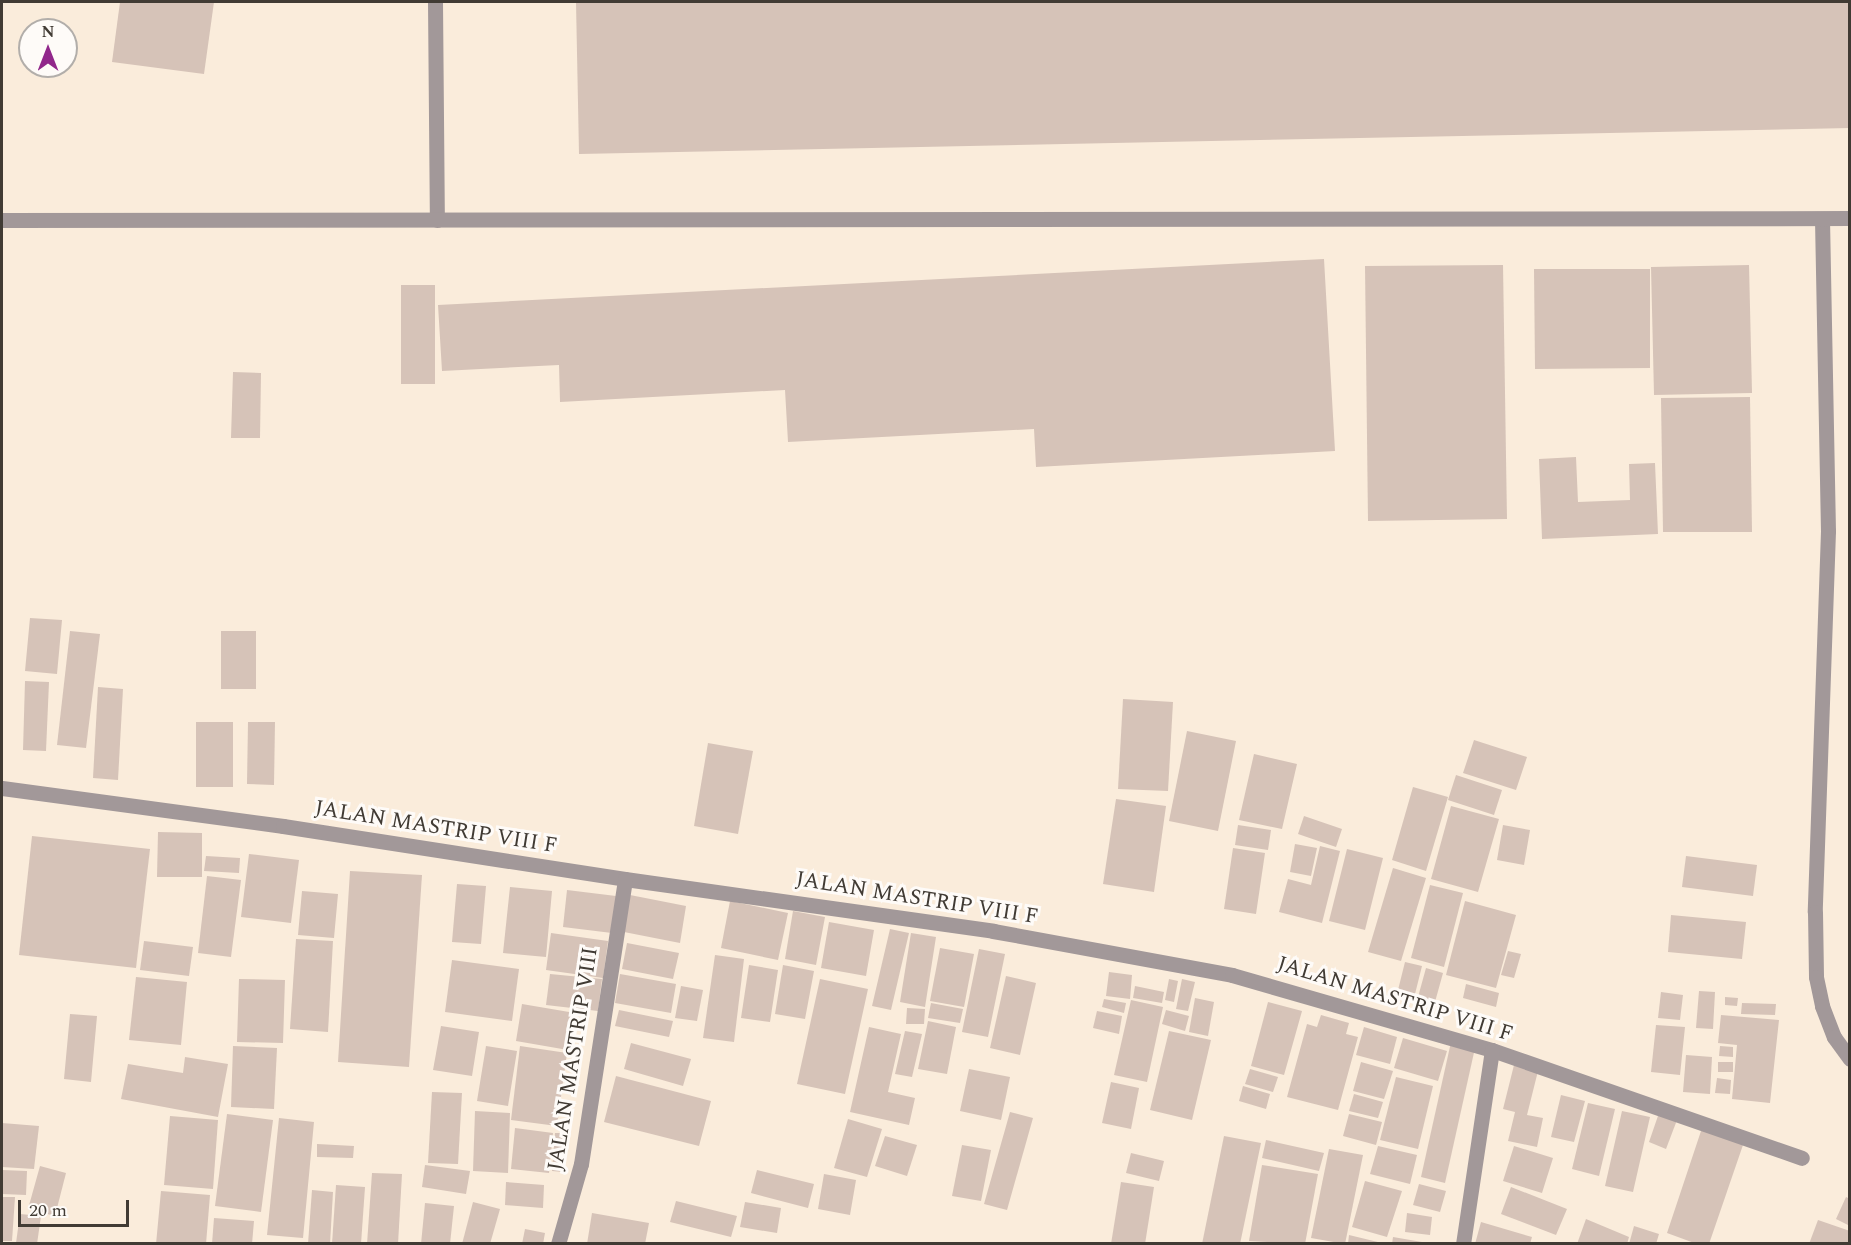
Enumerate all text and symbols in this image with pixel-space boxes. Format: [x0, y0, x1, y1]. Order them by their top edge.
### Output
north arrow [18, 18, 78, 78]
text: N [41, 20, 55, 44]
street label: JALAN MASTRIP VIII F [313, 795, 559, 859]
street label: JALAN MASTRIP VIII F [794, 866, 1040, 930]
street label: JALAN MASTRIP VIII [542, 945, 604, 1173]
street label: JALAN MASTRIP VIII F [1274, 951, 1516, 1047]
scale bar [21, 1188, 132, 1226]
text: 20 m [29, 1197, 67, 1224]

